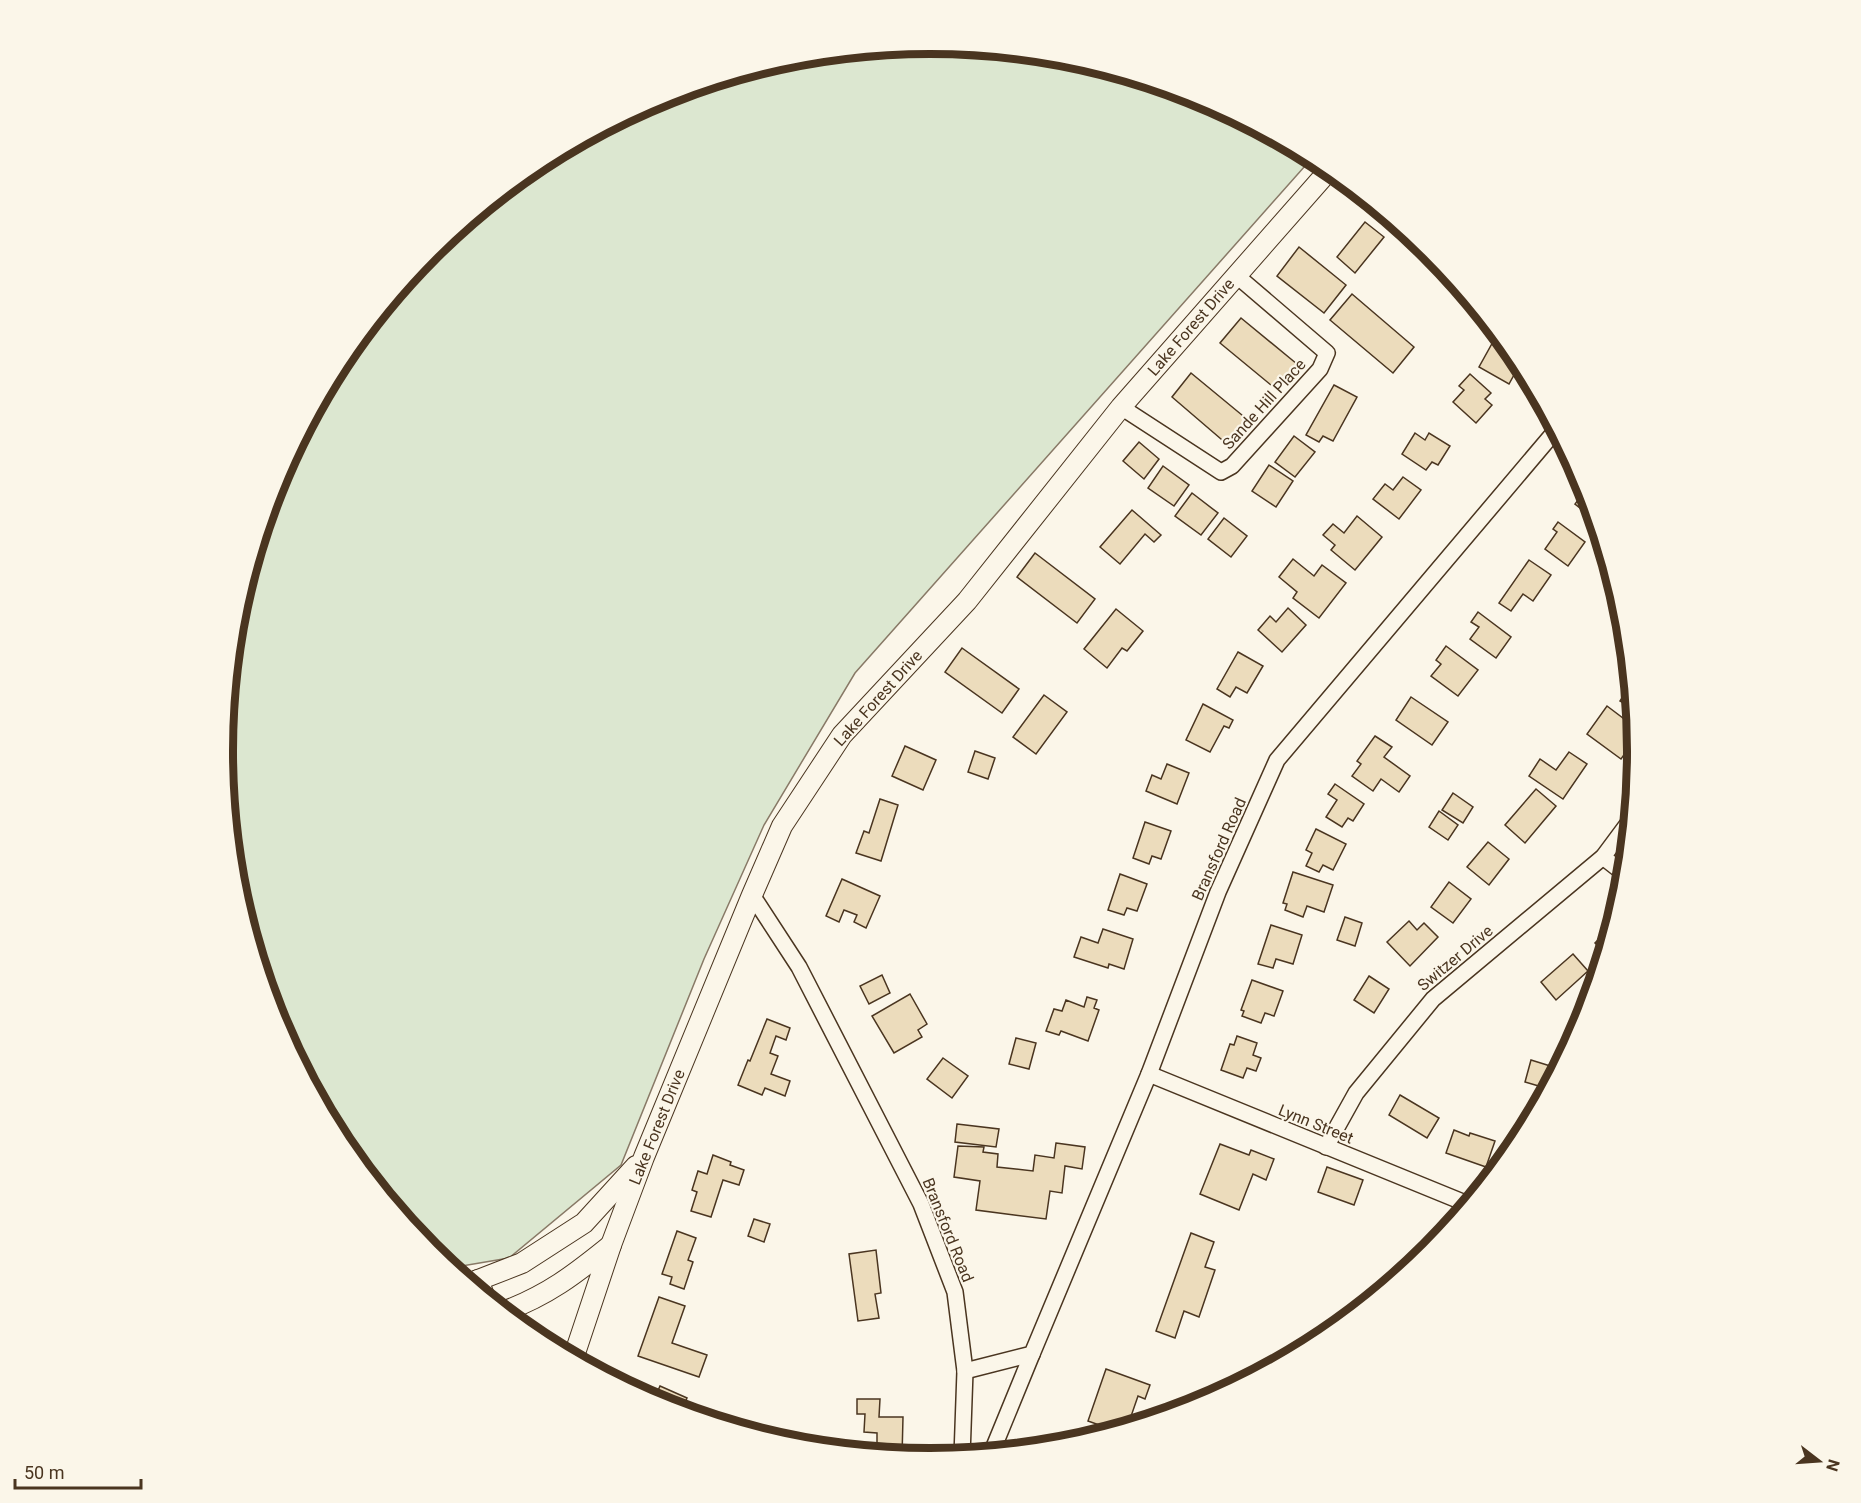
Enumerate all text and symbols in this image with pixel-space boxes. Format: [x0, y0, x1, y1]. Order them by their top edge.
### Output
street label: Lake Forest Drive [1144, 274, 1238, 380]
street label: Sande Hill Place [1218, 355, 1310, 453]
street label: Lake Forest Drive [830, 646, 926, 750]
street label: Bransford Road [1188, 795, 1250, 903]
street label: Switzer Drive [1414, 921, 1496, 995]
street label: Lake Forest Drive [625, 1067, 689, 1187]
street label: Lynn Street [1276, 1100, 1356, 1148]
street label: Bransford Road [918, 1175, 978, 1285]
north arrow [1789, 1431, 1849, 1491]
scale bar [15, 1452, 141, 1490]
text: N [1822, 1457, 1844, 1473]
text: 50 m [24, 1462, 64, 1483]

